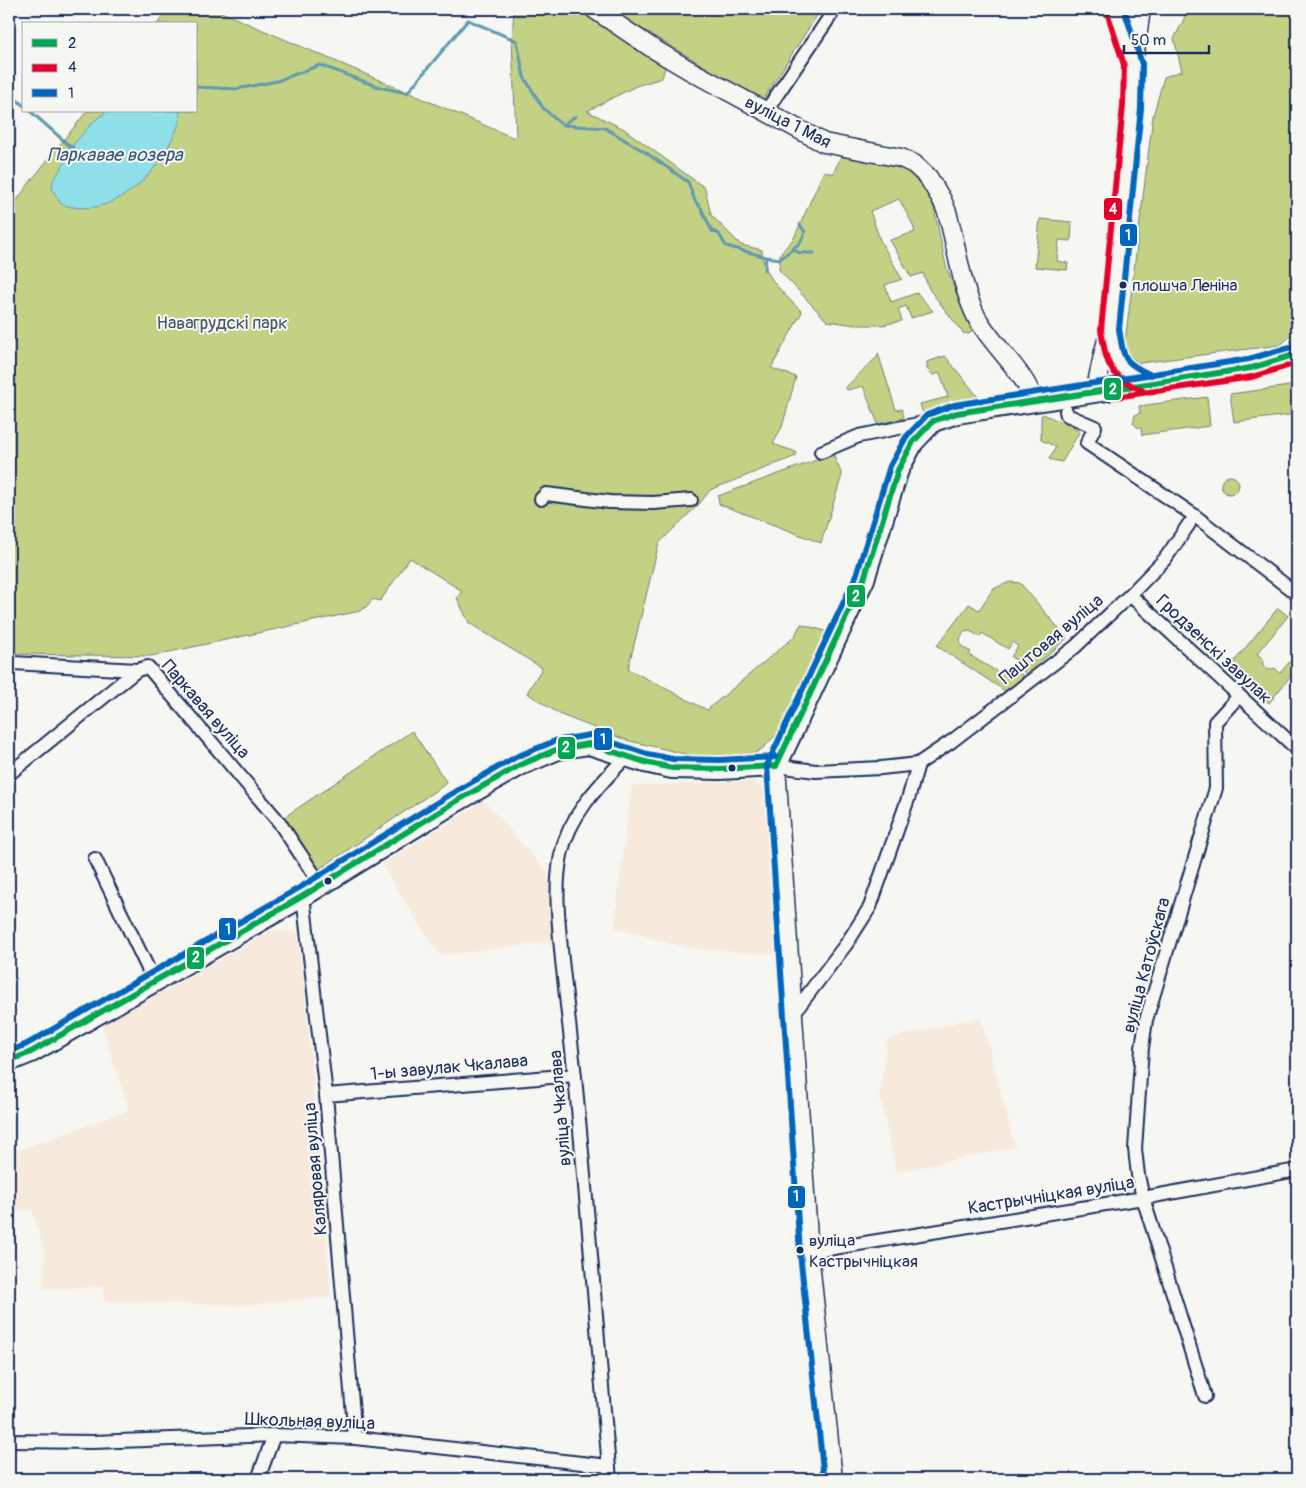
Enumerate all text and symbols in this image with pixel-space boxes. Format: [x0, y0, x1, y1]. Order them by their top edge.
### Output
legend [22, 22, 198, 112]
scale bar [1124, 22, 1208, 54]
text: 50 m [1131, 31, 1166, 50]
text: 2 [68, 34, 76, 53]
text: 4 [68, 58, 77, 77]
text: 1 [68, 84, 74, 103]
street label: вуліца 1 Мая [741, 91, 835, 154]
water label: Паркавае возера [47, 143, 184, 167]
line badge: 4 [1103, 197, 1123, 221]
text: 4 [1109, 201, 1118, 218]
line badge: 1 [1119, 223, 1138, 247]
text: 1 [1125, 227, 1131, 244]
place label: плошча Леніна [1132, 275, 1238, 296]
marker: плошча Леніна [1118, 280, 1128, 290]
park label: Навагрудскі парк [157, 312, 287, 335]
line badge: 2 [1103, 377, 1122, 401]
text: 2 [1109, 381, 1117, 398]
line badge: 2 [846, 584, 866, 608]
text: 2 [852, 588, 860, 605]
street label: Паштовая вуліца [994, 589, 1108, 690]
street label: Гродзенскі завулак [1151, 590, 1276, 709]
street label: Паркавая вуліца [156, 655, 255, 764]
line badge: 1 [593, 727, 613, 751]
text: 1 [600, 731, 606, 748]
line badge: 2 [557, 736, 576, 760]
text: 2 [562, 739, 570, 756]
unlabelled marker [727, 763, 737, 773]
unlabelled marker [323, 876, 333, 886]
street label: вуліца Катоўскага [1117, 895, 1176, 1035]
line badge: 1 [218, 917, 237, 941]
text: 1 [225, 921, 231, 938]
line badge: 2 [186, 946, 205, 970]
text: 2 [192, 949, 200, 966]
street label: 1-ы завулак Чкалава [369, 1049, 529, 1086]
street label: вуліца Чкалава [544, 1049, 577, 1167]
street label: Каляровая вуліца [298, 1102, 333, 1236]
street label: Кастрычніцкая вуліца [966, 1171, 1136, 1220]
line badge: 1 [787, 1185, 806, 1209]
text: 1 [793, 1188, 799, 1205]
place label: вуліца Кастрычніцкая [809, 1230, 918, 1272]
marker: вуліца Кастрычніцкая [795, 1245, 805, 1255]
street label: Школьная вуліца [245, 1408, 375, 1435]

